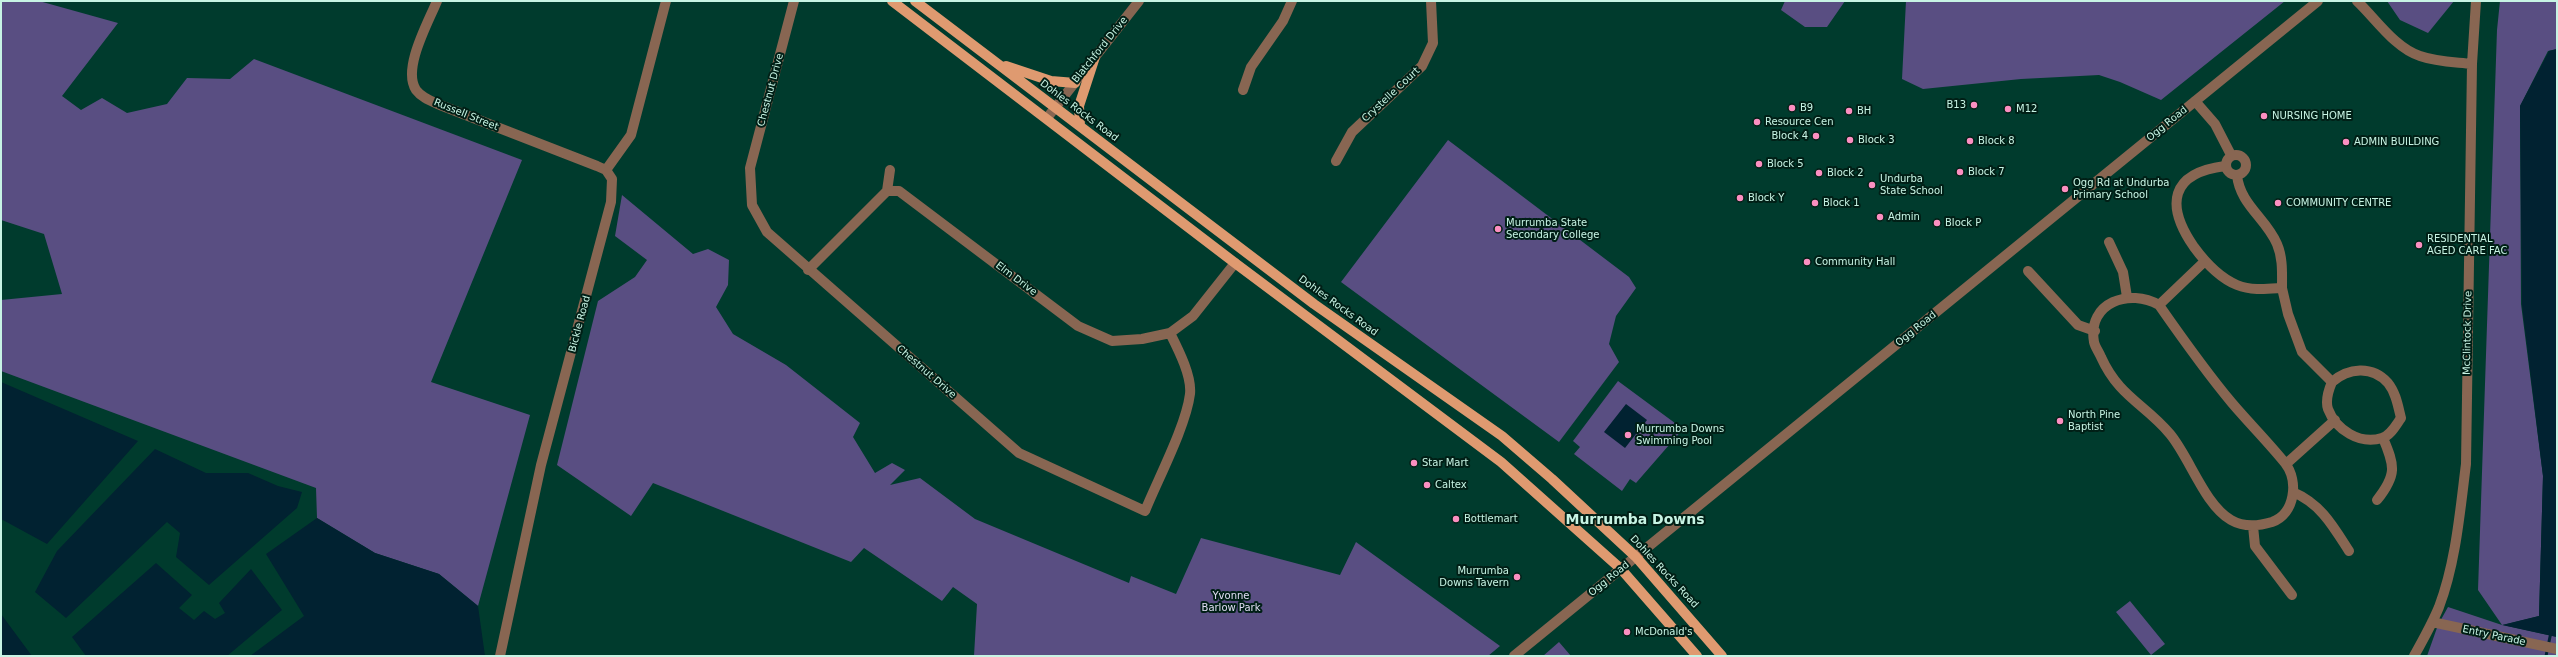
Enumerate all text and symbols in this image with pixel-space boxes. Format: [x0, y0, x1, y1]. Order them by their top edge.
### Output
street label: Blatchford Drive [1070, 15, 1130, 85]
street label: Chestnut Drive [755, 52, 787, 128]
street label: Crystelle Court [1360, 65, 1422, 125]
street label: Dohles Rocks Road [1038, 78, 1120, 144]
street label: Russell Street [432, 97, 500, 133]
place label: B13 [1946, 99, 1966, 111]
marker: B13 [1969, 100, 1979, 110]
place label: B9 [1800, 102, 1813, 114]
marker: B9 [1787, 103, 1797, 113]
place label: M12 [2016, 103, 2037, 115]
marker: M12 [2003, 104, 2013, 114]
street label: Ogg Road [2144, 104, 2190, 144]
place label: BH [1857, 105, 1871, 117]
marker: BH [1844, 106, 1854, 116]
place label: NURSING HOME [2272, 110, 2352, 122]
marker: NURSING HOME [2259, 111, 2269, 121]
place label: Resource Cen [1765, 116, 1834, 128]
marker: Resource Cen [1752, 117, 1762, 127]
place label: Block 4 [1771, 130, 1808, 142]
marker: Block 4 [1811, 131, 1821, 141]
place label: Block 3 [1858, 134, 1895, 146]
marker: Block 3 [1845, 135, 1855, 145]
place label: Block 8 [1978, 135, 2015, 147]
marker: Block 8 [1965, 136, 1975, 146]
place label: ADMIN BUILDING [2354, 136, 2439, 148]
marker: ADMIN BUILDING [2341, 137, 2351, 147]
place label: Block 5 [1767, 158, 1804, 170]
marker: Block 5 [1754, 159, 1764, 169]
place label: Block 7 [1968, 166, 2005, 178]
place label: Block 2 [1827, 167, 1864, 179]
marker: Block 7 [1955, 167, 1965, 177]
marker: Block 2 [1814, 168, 1824, 178]
place label: Undurba State School [1880, 173, 1943, 196]
place label: Ogg Rd at Undurba Primary School [2073, 177, 2169, 200]
marker: Undurba State School [1867, 180, 1877, 190]
marker: Ogg Rd at Undurba Primary School [2060, 184, 2070, 194]
place label: Block Y [1748, 192, 1784, 204]
marker: Block Y [1735, 193, 1745, 203]
place label: Block 1 [1823, 197, 1860, 209]
place label: COMMUNITY CENTRE [2286, 197, 2391, 209]
marker: Block 1 [1810, 198, 1820, 208]
marker: COMMUNITY CENTRE [2273, 198, 2283, 208]
place label: Admin [1888, 211, 1920, 223]
marker: Admin [1875, 212, 1885, 222]
place label: Murrumba State Secondary College [1506, 217, 1599, 240]
place label: Block P [1945, 217, 1981, 229]
marker: Block P [1932, 218, 1942, 228]
marker: Murrumba State Secondary College [1493, 224, 1503, 234]
place label: RESIDENTIAL AGED CARE FAC [2427, 233, 2507, 256]
marker: RESIDENTIAL AGED CARE FAC [2414, 240, 2424, 250]
place label: Community Hall [1815, 256, 1895, 268]
marker: Community Hall [1802, 257, 1812, 267]
street label: Elm Drive [993, 260, 1039, 298]
street label: Dohles Rocks Road [1296, 273, 1380, 339]
street label: McClintock Drive [2461, 291, 2475, 375]
street label: Bickle Road [567, 294, 593, 354]
street label: Ogg Road [1893, 309, 1939, 349]
street label: Chestnut Drive [894, 343, 958, 401]
place label: North Pine Baptist [2068, 409, 2120, 432]
marker: North Pine Baptist [2055, 416, 2065, 426]
place label: Murrumba Downs Swimming Pool [1636, 423, 1724, 446]
marker: Murrumba Downs Swimming Pool [1623, 430, 1633, 440]
place label: Star Mart [1422, 457, 1468, 469]
marker: Star Mart [1409, 458, 1419, 468]
place label: Caltex [1435, 479, 1467, 491]
marker: Caltex [1422, 480, 1432, 490]
district label: Murrumba Downs [1565, 512, 1705, 528]
place label: Bottlemart [1464, 513, 1518, 525]
marker: Bottlemart [1451, 514, 1461, 524]
street label: Dohles Rocks Road [1627, 533, 1701, 611]
street label: Ogg Road [1586, 559, 1632, 599]
place label: Murrumba Downs Tavern [1439, 565, 1509, 588]
marker: Murrumba Downs Tavern [1512, 572, 1522, 582]
park label: Yvonne Barlow Park [1202, 590, 1260, 614]
street label: Entry Parade [2461, 623, 2527, 649]
place label: McDonald's [1635, 626, 1692, 638]
marker: McDonald's [1622, 627, 1632, 637]

